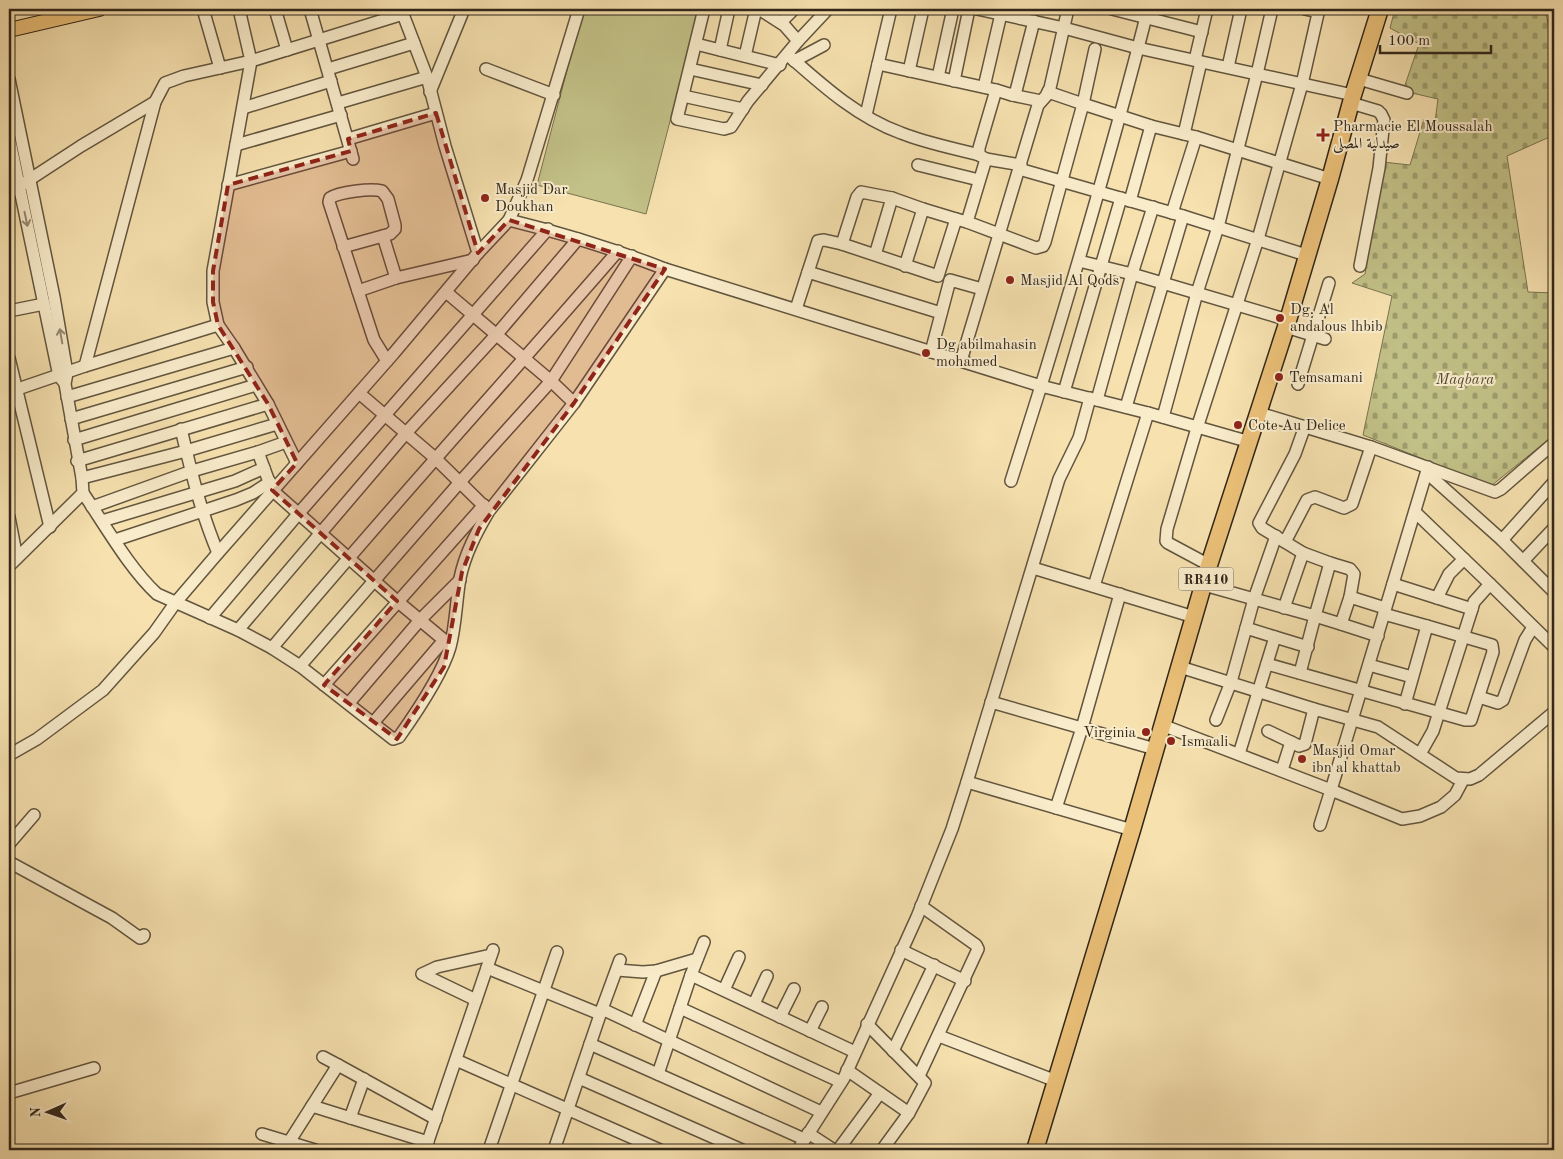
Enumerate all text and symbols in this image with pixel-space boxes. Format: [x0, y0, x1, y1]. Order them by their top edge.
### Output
scale bar [1380, 22, 1492, 54]
text: 100 m [1388, 34, 1430, 49]
place label: Pharmacie El Moussalah صيدلية المصلى [1333, 120, 1493, 154]
marker: Pharmacie El Moussalah صيدلية المصلى [1317, 129, 1329, 141]
place label: Masjid Dar Doukhan [495, 183, 568, 215]
marker: Masjid Dar Doukhan [479, 192, 491, 204]
one-way arrow [22, 211, 31, 227]
marker: Masjid Al Qods [1004, 274, 1016, 286]
place label: Masjid Al Qods [1020, 274, 1119, 289]
place label: Dg. Al andalous lhbib [1290, 303, 1383, 335]
marker: Dg. Al andalous lhbib [1274, 312, 1286, 324]
one-way arrow [55, 328, 65, 344]
place label: Dg abilmahasin mohamed [936, 338, 1037, 370]
marker: Dg abilmahasin mohamed [920, 347, 932, 359]
marker: Temsamani [1273, 371, 1285, 383]
place label: Temsamani [1289, 371, 1363, 386]
park label: Maqbara [1435, 373, 1494, 388]
marker: Cote Au Delice [1232, 419, 1244, 431]
place label: Cote Au Delice [1248, 419, 1346, 434]
road number: RR410 [1178, 568, 1234, 590]
place label: Virginia [1083, 726, 1137, 741]
marker: Virginia [1140, 726, 1152, 738]
marker: Ismaali [1165, 735, 1177, 747]
place label: Ismaali [1181, 735, 1228, 750]
place label: Masjid Omar ibn al khattab [1312, 744, 1401, 776]
marker: Masjid Omar ibn al khattab [1296, 753, 1308, 765]
north arrow [22, 1086, 72, 1136]
text: N [29, 1107, 43, 1118]

